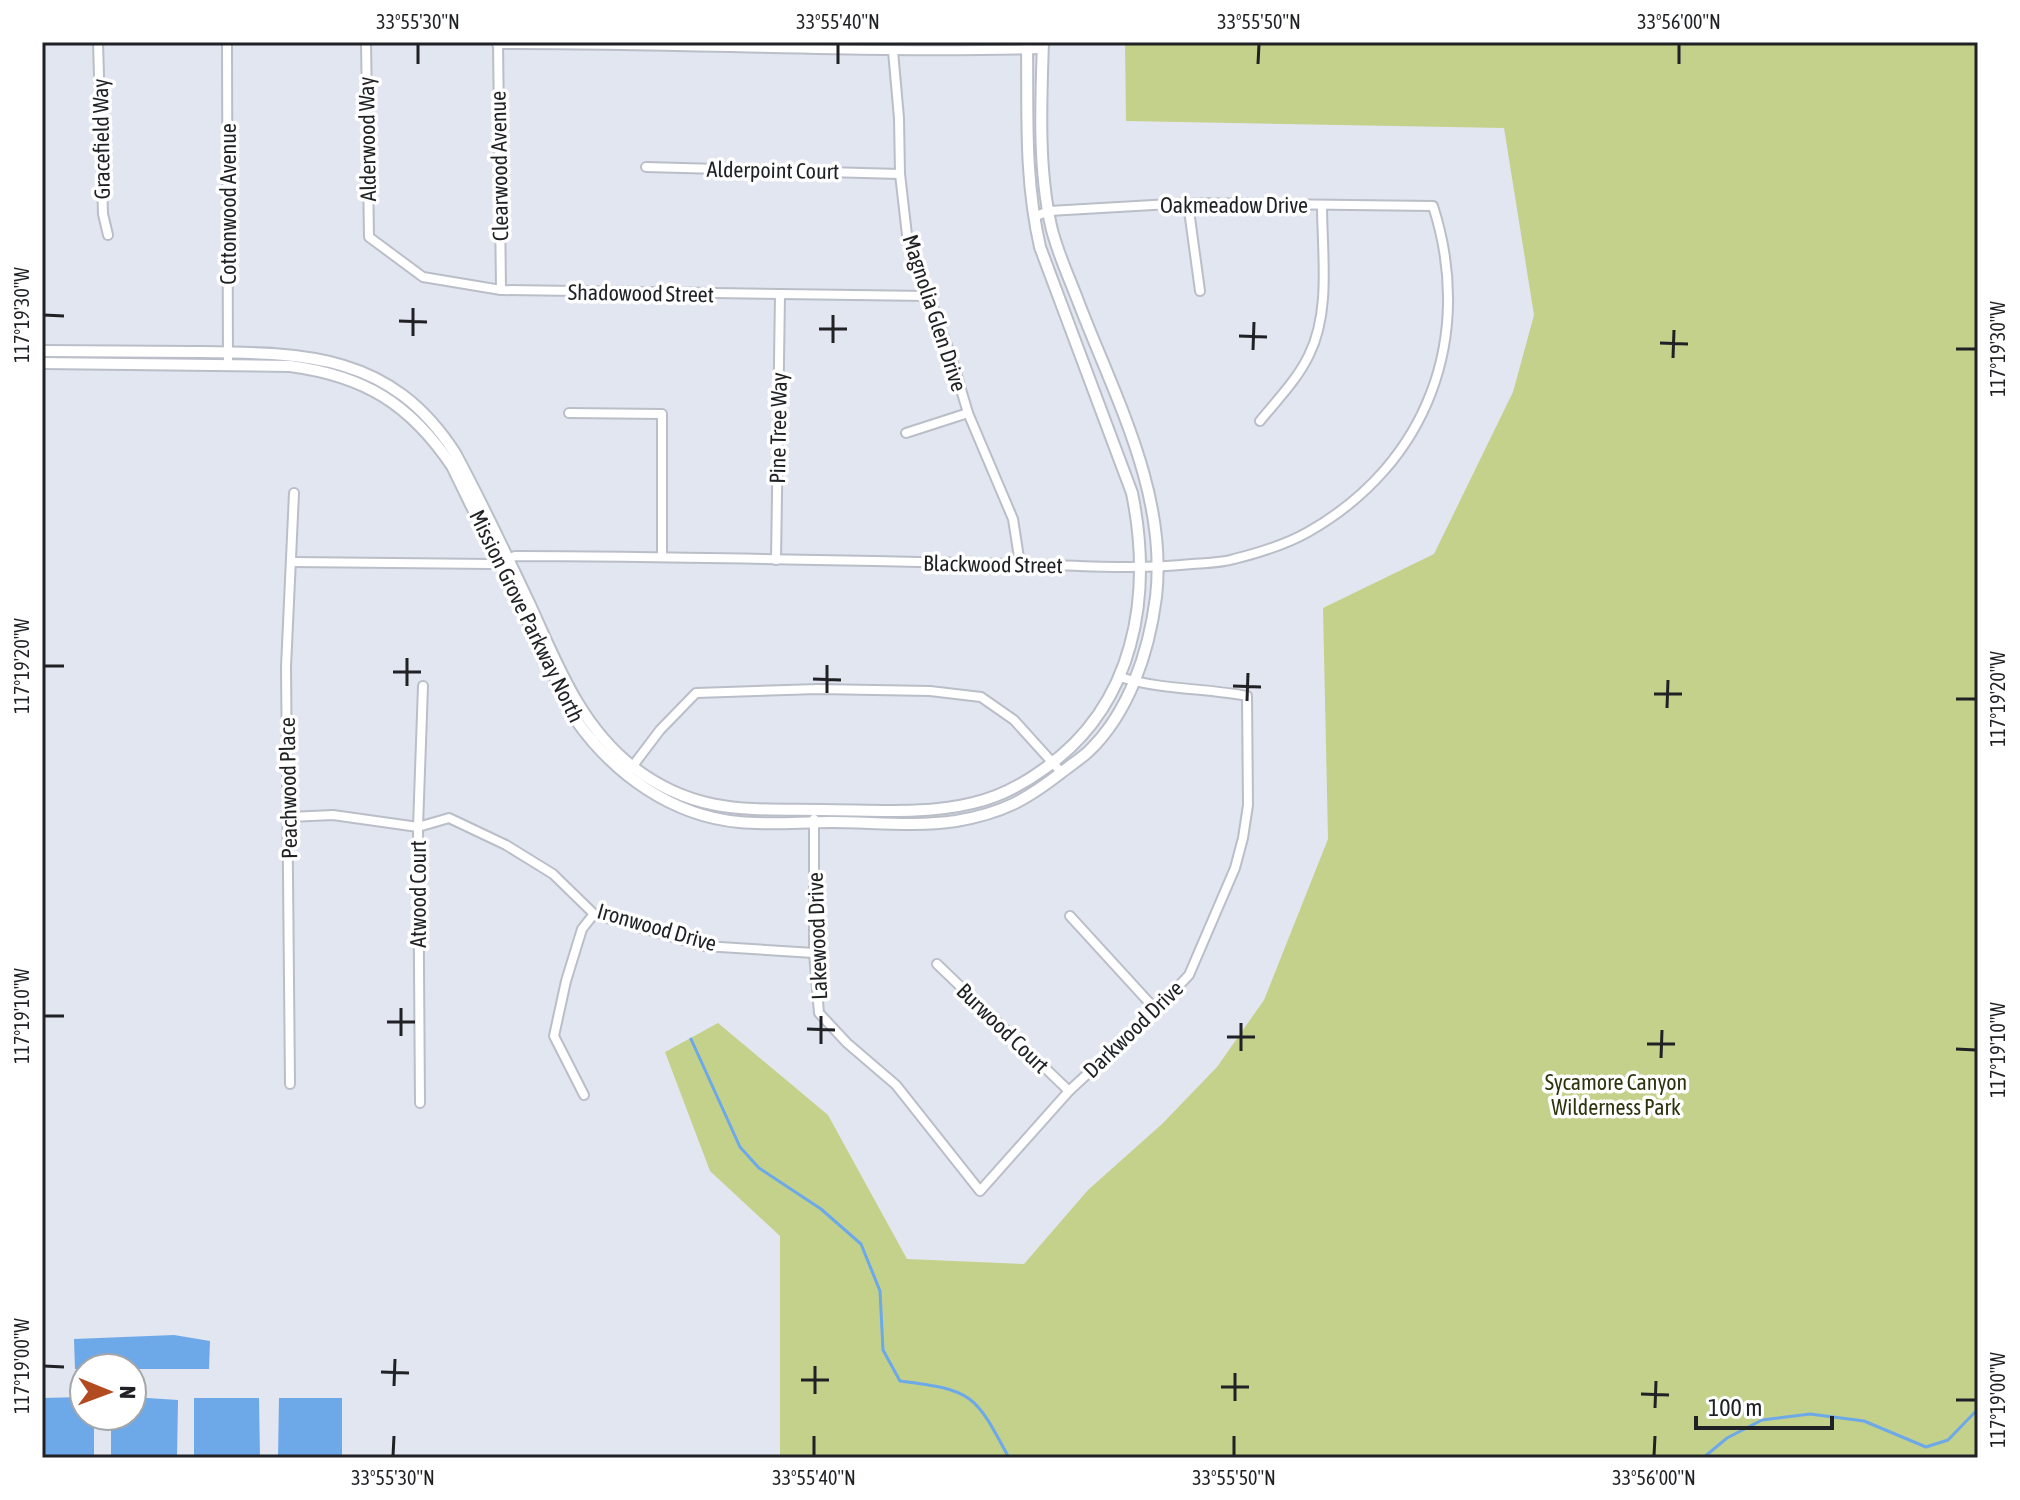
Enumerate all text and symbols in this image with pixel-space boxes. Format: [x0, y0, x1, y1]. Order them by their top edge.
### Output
text: 33°55'30"N [376, 10, 460, 33]
text: 33°55'40"N [796, 10, 880, 33]
text: 33°55'50"N [1217, 10, 1301, 33]
text: 33°56'00"N [1637, 10, 1721, 33]
street label: Alderwood Way [353, 76, 381, 202]
street label: Gracefield Way [87, 78, 115, 200]
street label: Clearwood Avenue [485, 91, 513, 241]
street label: Cottonwood Avenue [215, 123, 241, 285]
street label: Alderpoint Court [706, 156, 840, 184]
street label: Oakmeadow Drive [1160, 192, 1308, 218]
street label: Magnolia Glen Drive [897, 231, 973, 395]
text: 117°19'30"W [10, 267, 33, 363]
street label: Shadowood Street [568, 279, 714, 307]
text: 117°19'30"W [1986, 301, 2009, 397]
street label: Pine Tree Way [764, 372, 792, 484]
street label: Mission Grove Parkway North [464, 506, 590, 726]
street label: Blackwood Street [923, 550, 1063, 578]
text: 117°19'20"W [10, 618, 33, 714]
text: 117°19'20"W [1986, 651, 2009, 747]
street label: Peachwood Place [274, 717, 302, 859]
street label: Atwood Court [405, 840, 431, 948]
street label: Lakewood Drive [802, 872, 832, 1000]
street label: Ironwood Drive [594, 898, 720, 956]
text: 117°19'10"W [10, 968, 33, 1064]
street label: Darkwood Drive [1078, 975, 1188, 1083]
street label: Burwood Court [952, 978, 1054, 1078]
text: 117°19'10"W [1986, 1002, 2009, 1098]
park label: Sycamore Canyon Wilderness Park [1545, 1069, 1687, 1120]
text: 117°19'00"W [10, 1318, 33, 1414]
north arrow [68, 1352, 148, 1432]
text: 117°19'00"W [1986, 1352, 2009, 1448]
scale bar [1696, 1380, 1832, 1430]
text: N [115, 1386, 141, 1399]
text: 100 m [1708, 1394, 1762, 1421]
text: 33°55'30"N [351, 1466, 435, 1489]
text: 33°55'40"N [772, 1466, 856, 1489]
text: 33°55'50"N [1192, 1466, 1276, 1489]
text: 33°56'00"N [1612, 1466, 1696, 1489]

